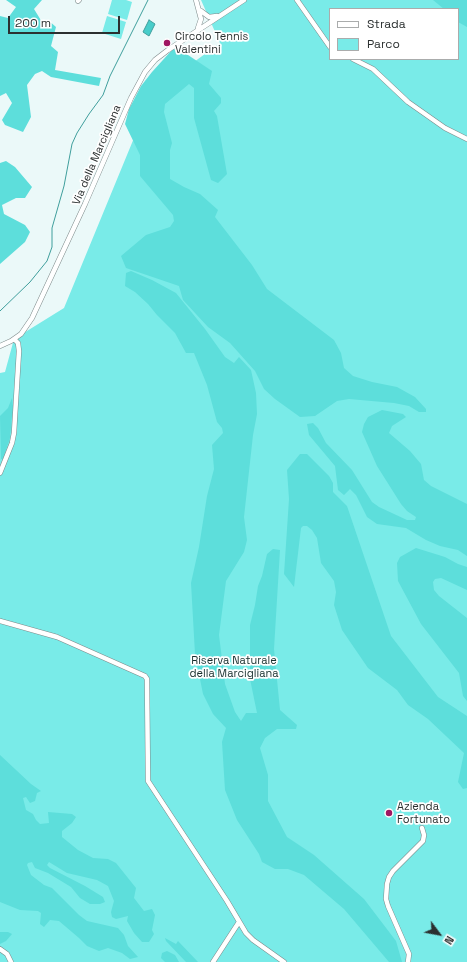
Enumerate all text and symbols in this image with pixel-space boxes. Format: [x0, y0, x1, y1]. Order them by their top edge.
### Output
scale bar [10, 8, 122, 34]
legend [329, 8, 459, 60]
text: 200 m [15, 15, 51, 31]
text: Strada [367, 16, 406, 32]
place label: Circolo Tennis Valentini [175, 30, 248, 56]
text: Parco [367, 36, 400, 52]
marker: Circolo Tennis Valentini [162, 38, 172, 48]
street label: Via della Marcigliana [70, 103, 124, 207]
park label: Riserva Naturale della Marcigliana [189, 654, 279, 680]
place label: Azienda Fortunato [397, 800, 450, 826]
marker: Azienda Fortunato [384, 808, 394, 818]
north arrow [419, 914, 459, 954]
text: N [441, 934, 457, 947]

